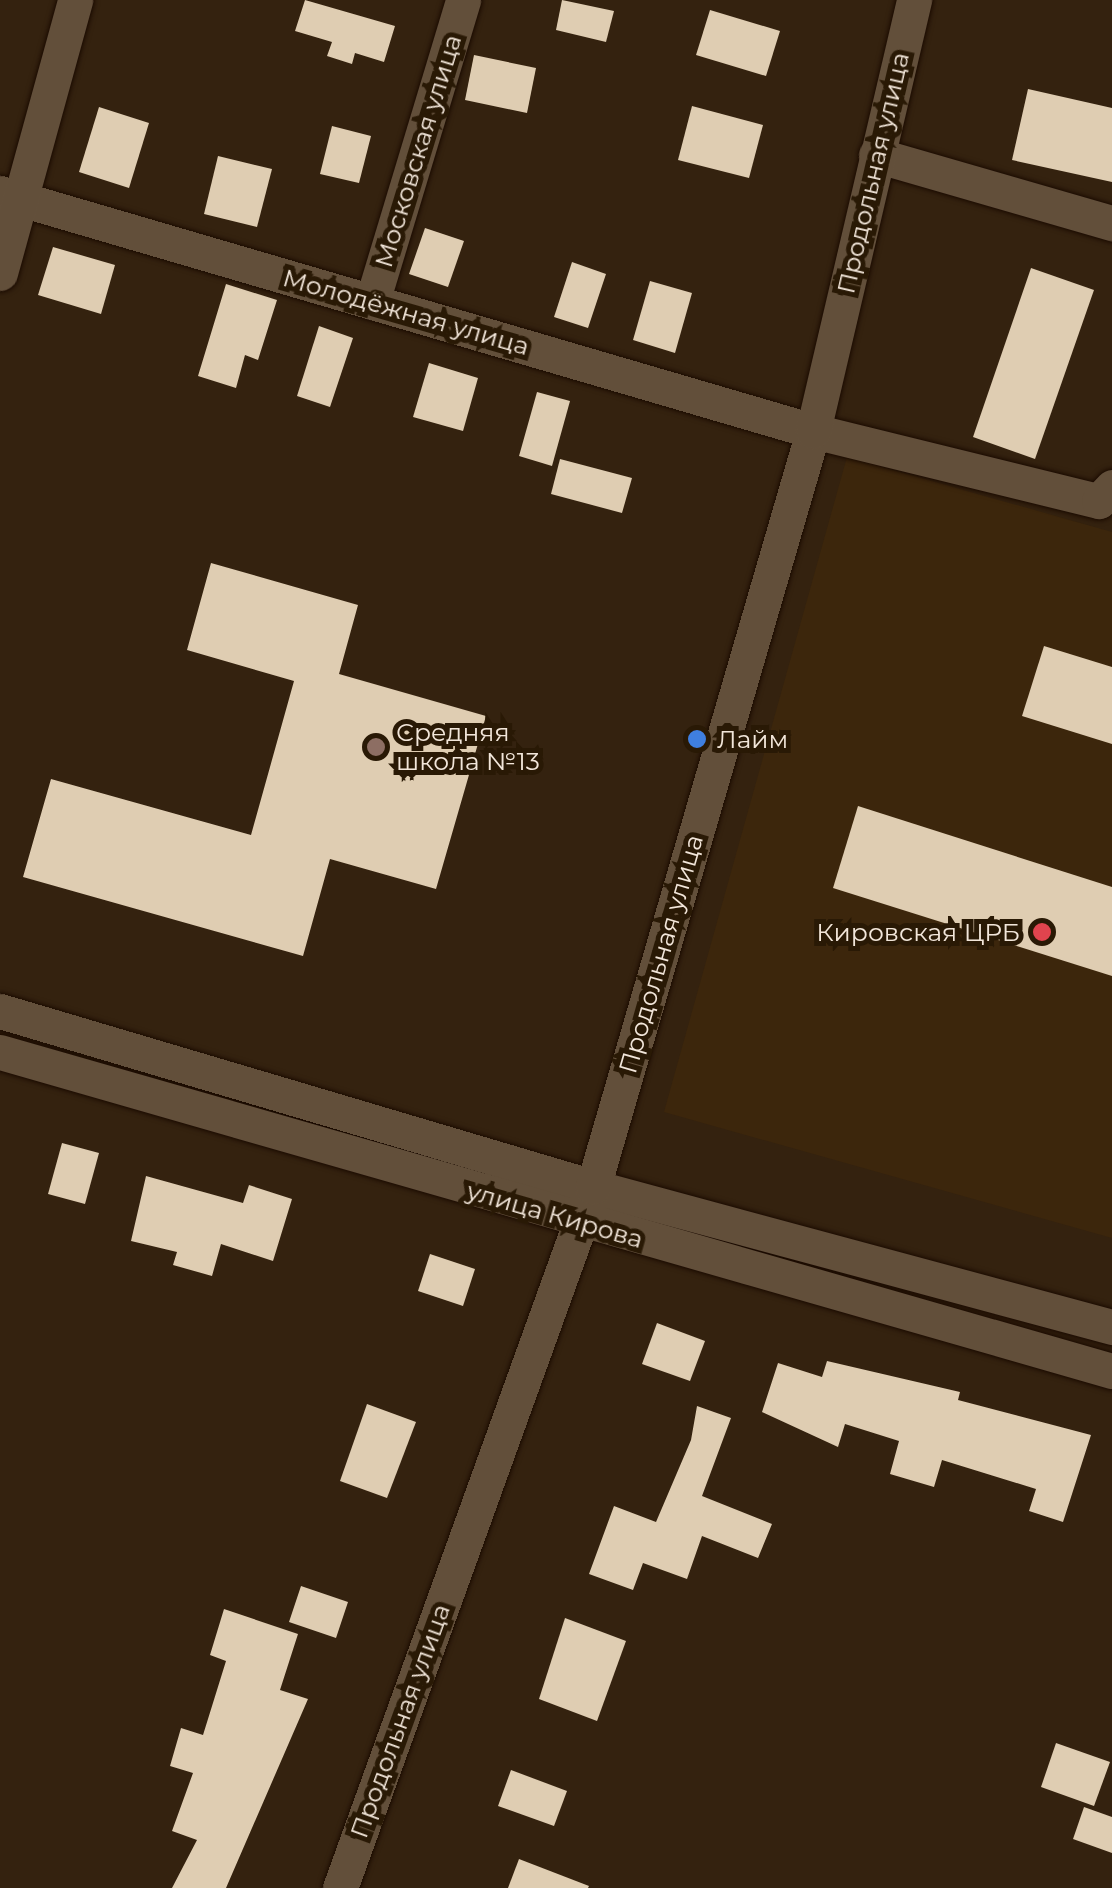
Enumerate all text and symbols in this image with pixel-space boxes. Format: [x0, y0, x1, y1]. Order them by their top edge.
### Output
street label: Московская улица [368, 31, 468, 271]
street label: Продольная улица [831, 49, 915, 297]
street label: Молодёжная улица [279, 262, 533, 362]
place label: Средняя школа №13 [396, 718, 540, 777]
place label: Лайм [717, 724, 788, 754]
marker: Лайм [686, 728, 708, 750]
marker: Средняя школа №13 [365, 736, 387, 758]
street label: Продольная улица [613, 831, 709, 1077]
place label: Кировская ЦРБ [816, 917, 1020, 947]
marker: Кировская ЦРБ [1029, 919, 1055, 945]
street label: улица Кирова [463, 1176, 647, 1254]
street label: Продольная улица [344, 1600, 456, 1842]

